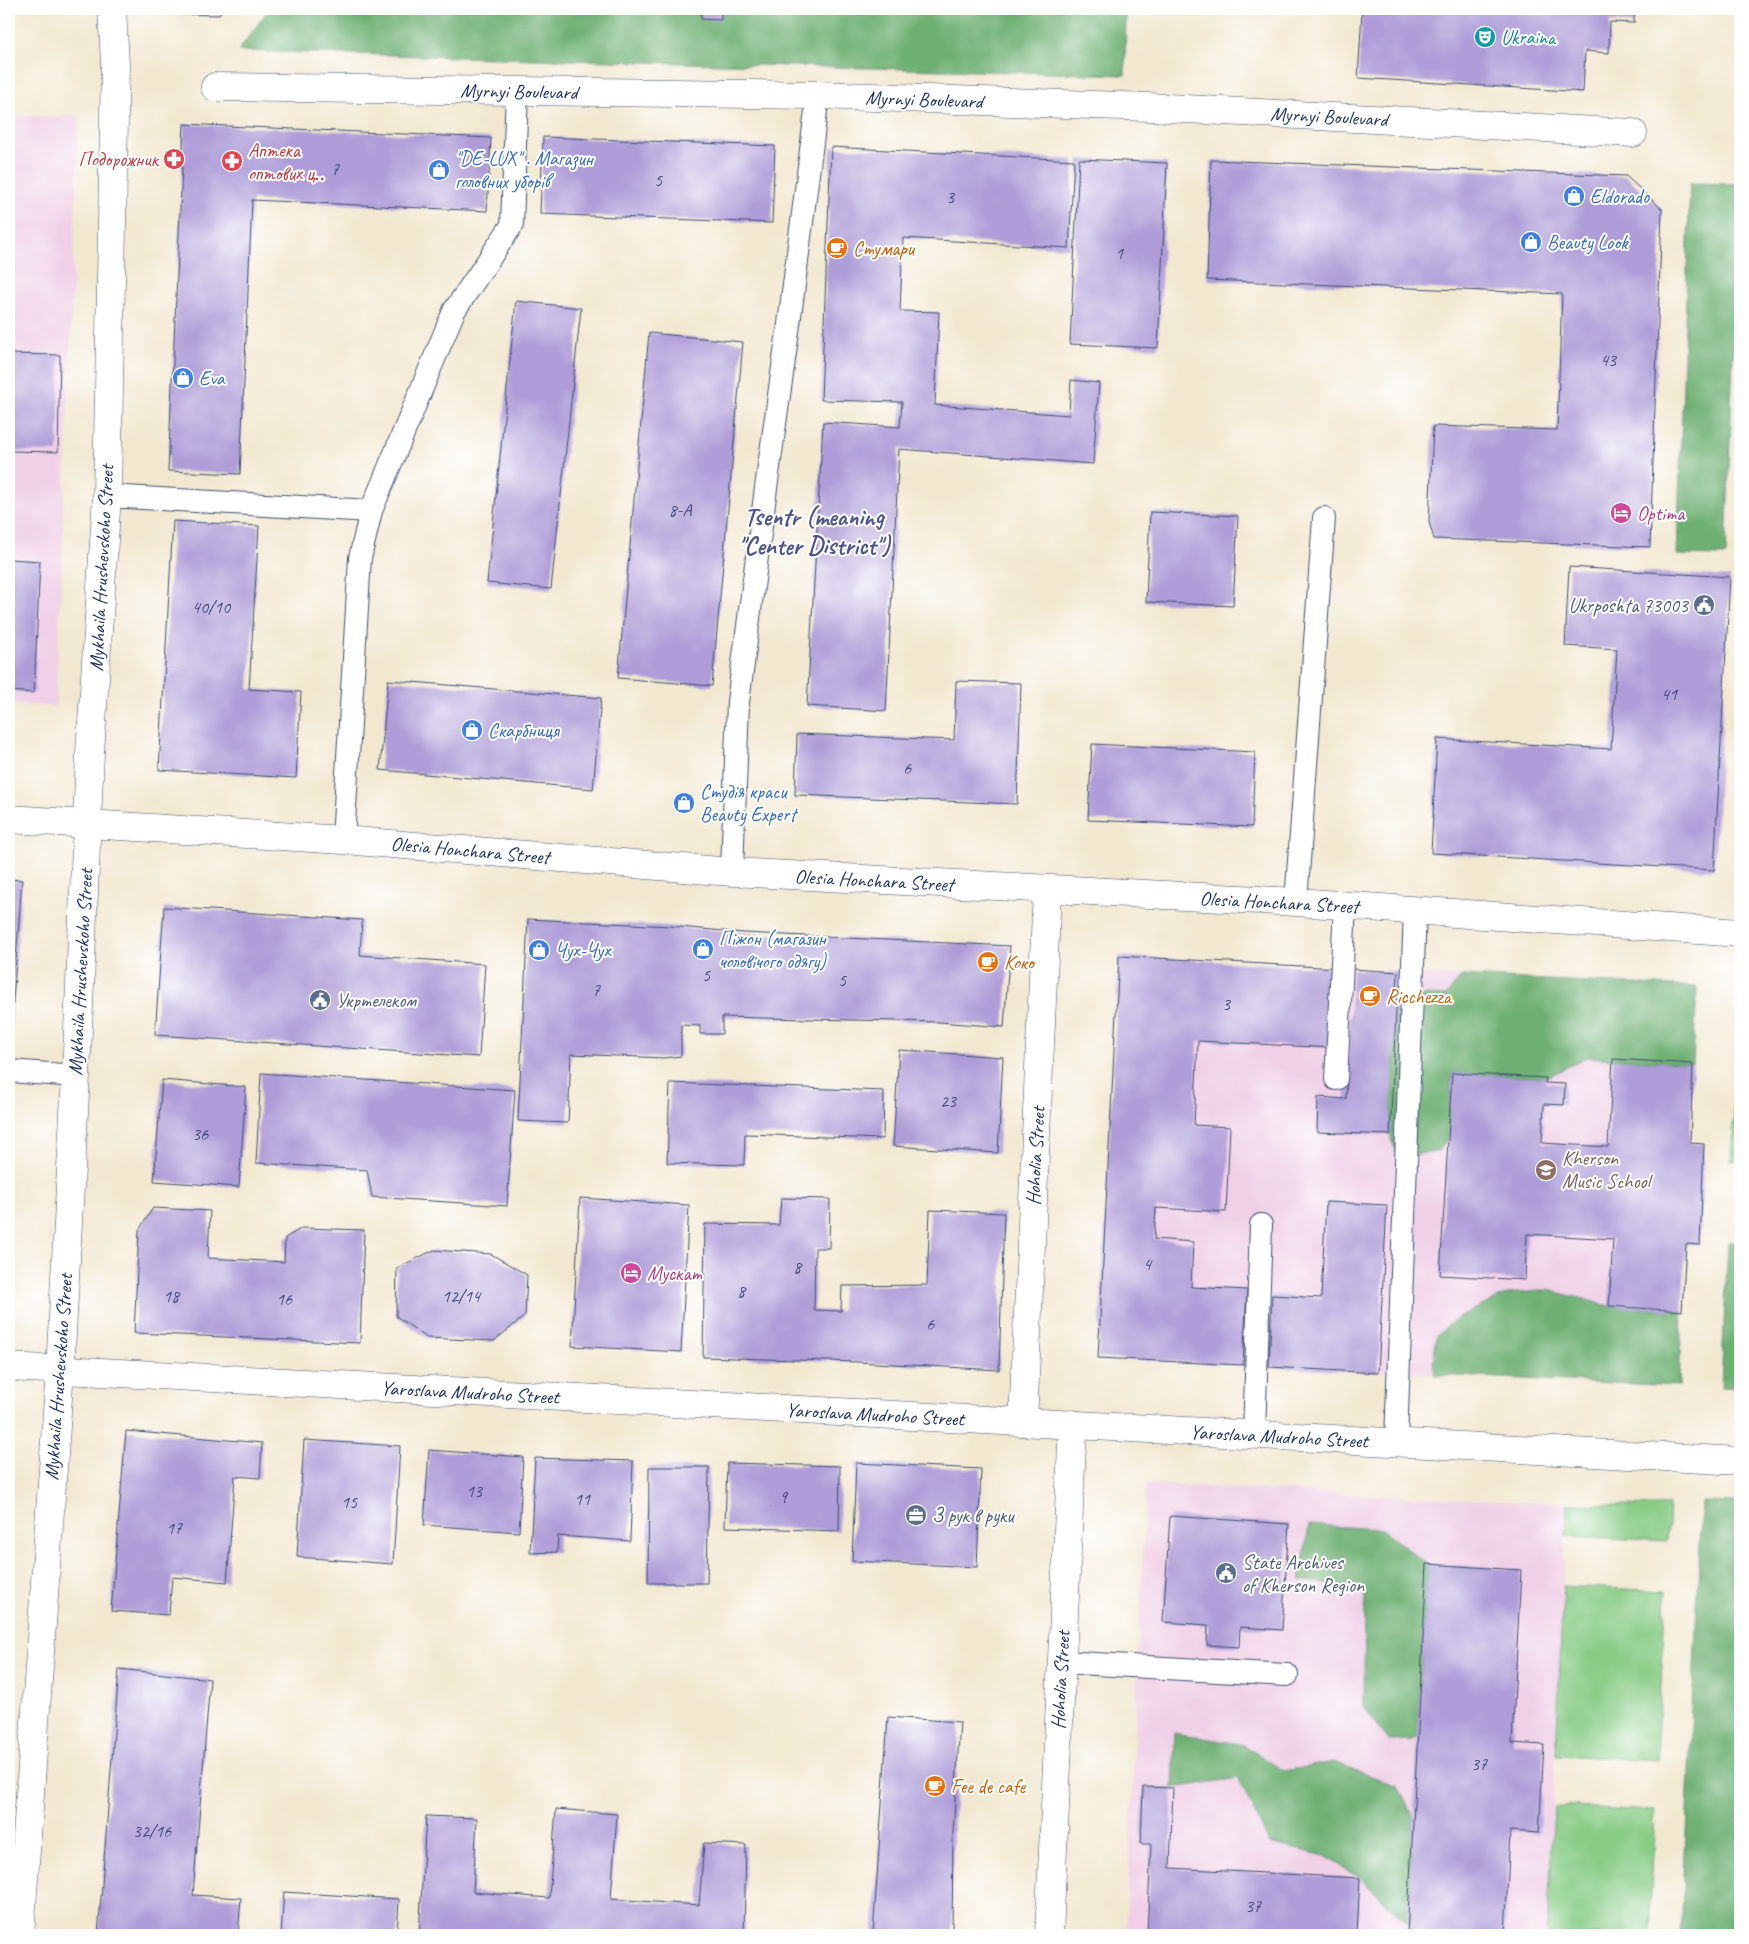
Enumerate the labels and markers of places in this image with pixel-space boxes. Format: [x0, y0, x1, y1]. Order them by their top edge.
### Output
theatre icon: Ukraina [1473, 25, 1497, 49]
place label: Ukraina [1501, 25, 1557, 50]
place label: Аптека оптових ц‥ [248, 138, 325, 186]
place label: "DE-LUX" . Магазин головних уборів [455, 146, 595, 194]
place label: Подорожник [79, 147, 160, 172]
pharmacy icon: Подорожник [162, 147, 186, 171]
pharmacy icon: Аптека оптових ц‥ [220, 149, 244, 173]
shop icon: "DE-LUX" . Магазин головних уборів [427, 158, 451, 182]
shop icon: Eldorado [1562, 184, 1586, 208]
place label: Eldorado [1590, 184, 1650, 209]
shop icon: Beauty Look [1519, 230, 1543, 254]
place label: Beauty Look [1547, 230, 1629, 255]
cafe icon: Стумари [825, 236, 849, 260]
place label: Стумари [853, 236, 916, 261]
shop icon: Eva [171, 366, 195, 390]
place label: Eva [199, 366, 226, 391]
hotel icon: Optima [1609, 501, 1633, 525]
place label: Optima [1637, 501, 1686, 526]
place label: Ukrposhta 73003 [1568, 593, 1690, 618]
public building icon: Ukrposhta 73003 [1692, 593, 1716, 617]
shop icon: Скарбниця [460, 718, 484, 742]
place label: Скарбниця [488, 718, 561, 743]
place label: Студія краси Beauty Expert [700, 779, 799, 827]
shop icon: Студія краси Beauty Expert [672, 791, 696, 815]
place label: Піжон (магазин чоловічого одягу) [719, 926, 828, 974]
shop icon: Піжон (магазин чоловічого одягу) [691, 937, 715, 961]
shop icon: Чух-Чух [527, 938, 551, 962]
place label: Чух-Чух [555, 938, 612, 963]
cafe icon: Коко [976, 950, 1000, 974]
place label: Коко [1004, 950, 1036, 975]
cafe icon: Ricchezza [1358, 984, 1382, 1008]
place label: Ricchezza [1386, 984, 1453, 1009]
public building icon: Укртелеком [308, 988, 332, 1012]
place label: Укртелеком [336, 988, 417, 1013]
place label: Kherson Music School [1562, 1146, 1654, 1194]
school or university icon: Kherson Music School [1534, 1158, 1558, 1182]
hotel icon: Мускат [619, 1261, 643, 1285]
place label: Мускат [647, 1261, 702, 1286]
office icon: З рук в руки [904, 1503, 928, 1527]
place label: З рук в руки [932, 1503, 1015, 1528]
place label: State Archives of Kherson Region [1242, 1550, 1365, 1598]
public building icon: State Archives of Kherson Region [1214, 1561, 1238, 1585]
cafe icon: Fee de cafe [923, 1774, 947, 1798]
place label: Fee de cafe [951, 1774, 1026, 1799]

